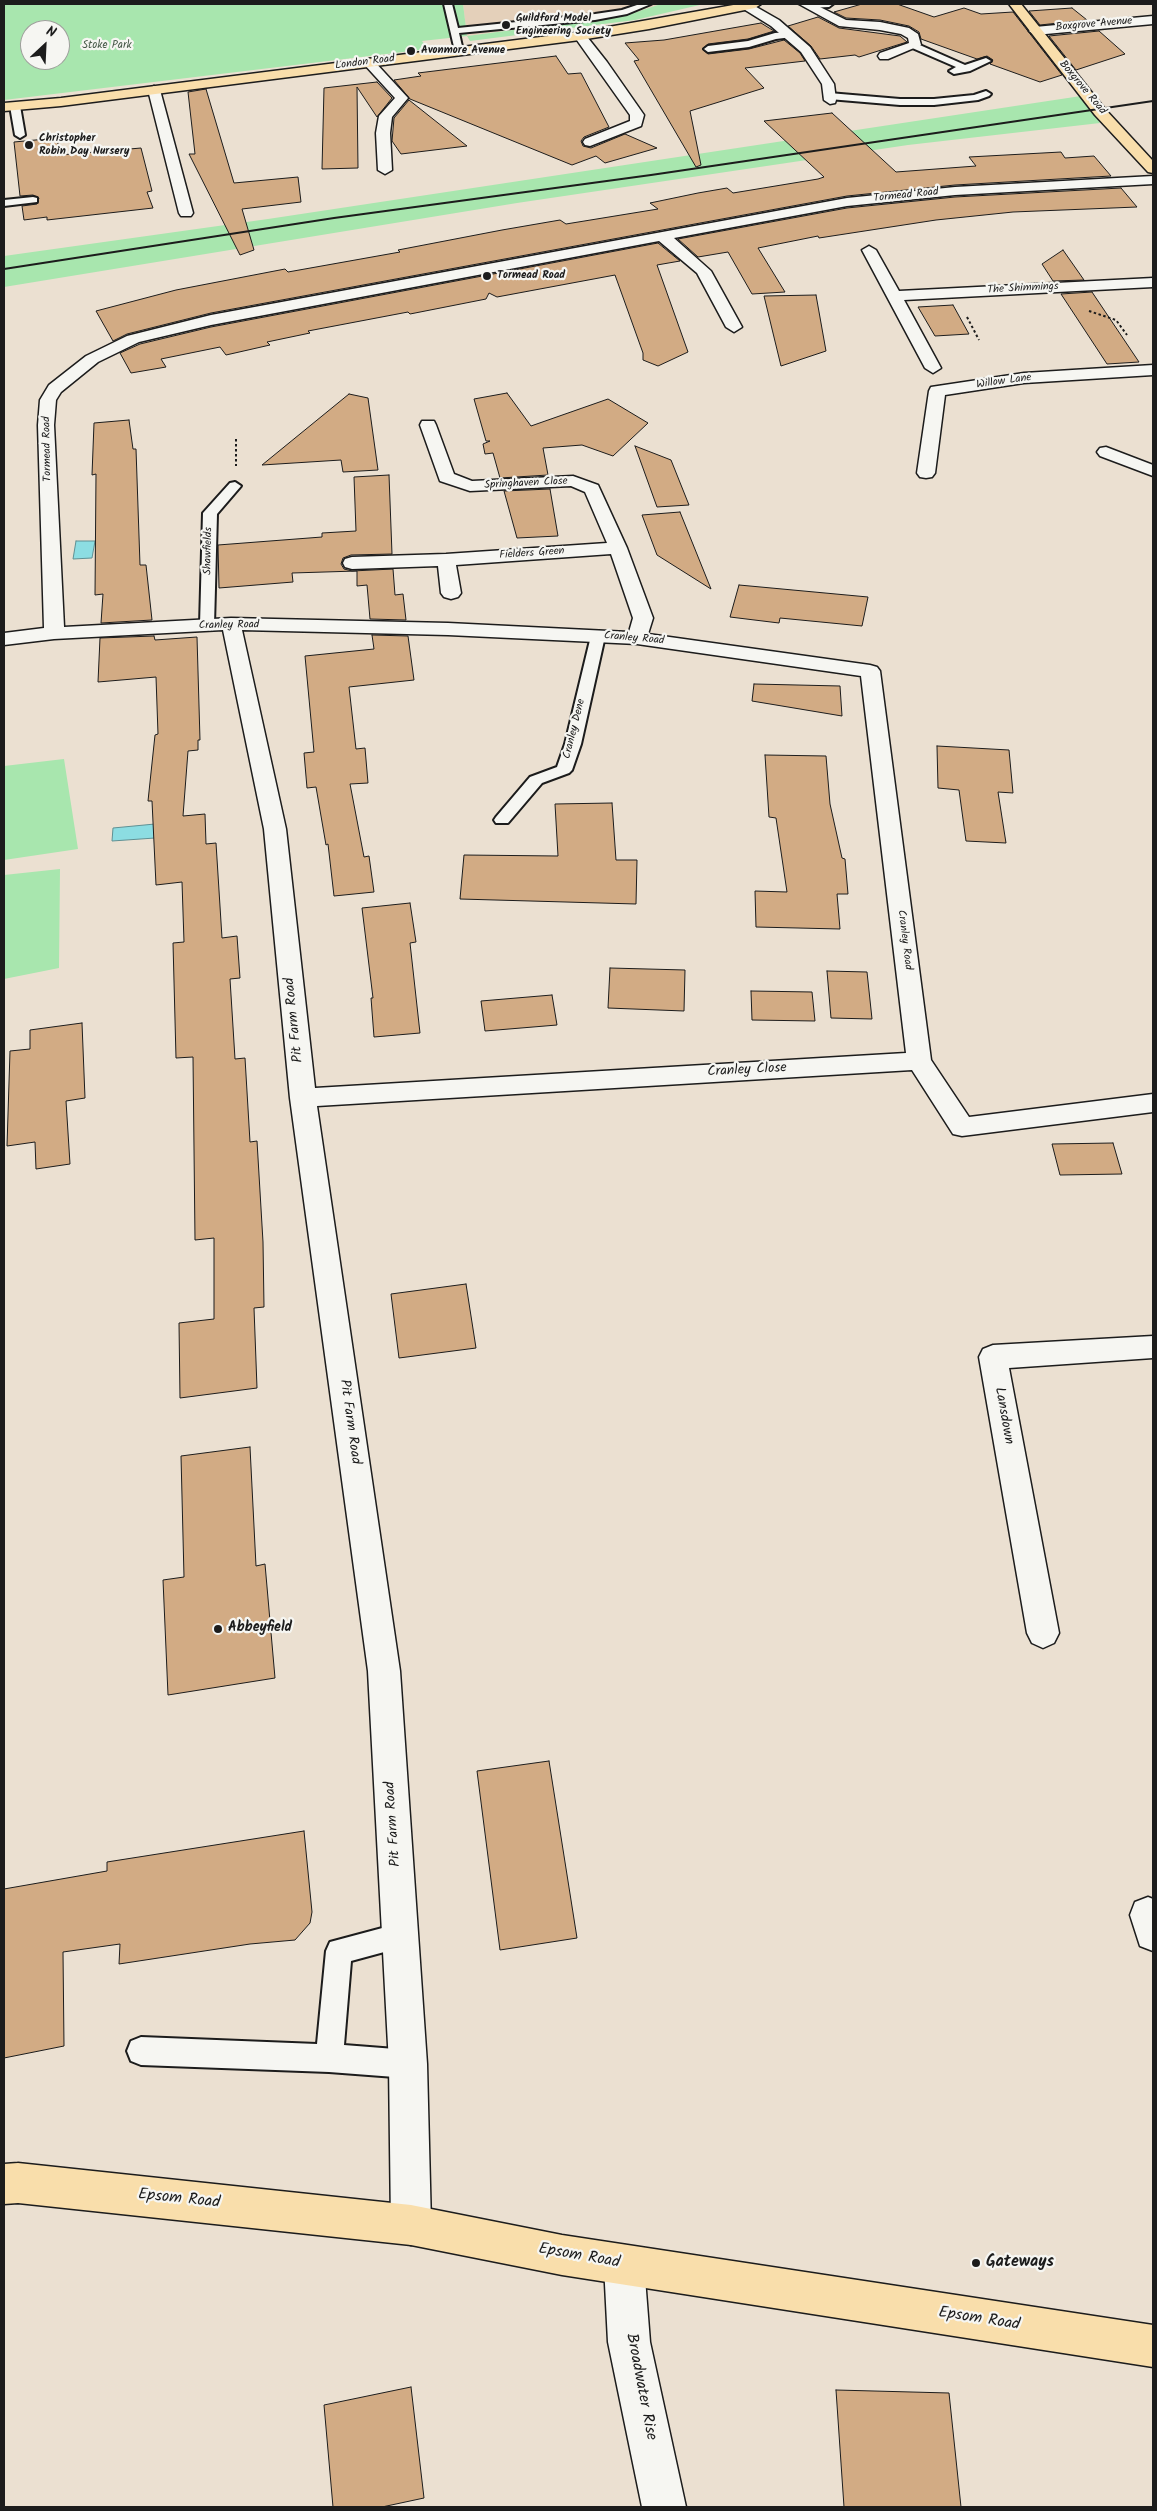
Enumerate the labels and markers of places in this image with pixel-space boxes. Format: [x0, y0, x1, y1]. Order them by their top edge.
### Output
place label: Guildford Model Engineering Society [516, 12, 611, 38]
marker: Guildford Model Engineering Society [500, 19, 512, 31]
place label: Avonmore Avenue [421, 44, 505, 58]
marker: Avonmore Avenue [405, 45, 417, 57]
place label: Christopher Robin Day Nursery [39, 132, 129, 158]
marker: Christopher Robin Day Nursery [23, 139, 35, 151]
place label: Tormead Road [497, 269, 565, 283]
marker: Tormead Road [481, 270, 493, 282]
place label: Abbeyfield [228, 1621, 292, 1637]
marker: Abbeyfield [212, 1623, 224, 1635]
place label: Gateways [986, 2253, 1054, 2273]
marker: Gateways [970, 2257, 982, 2269]

